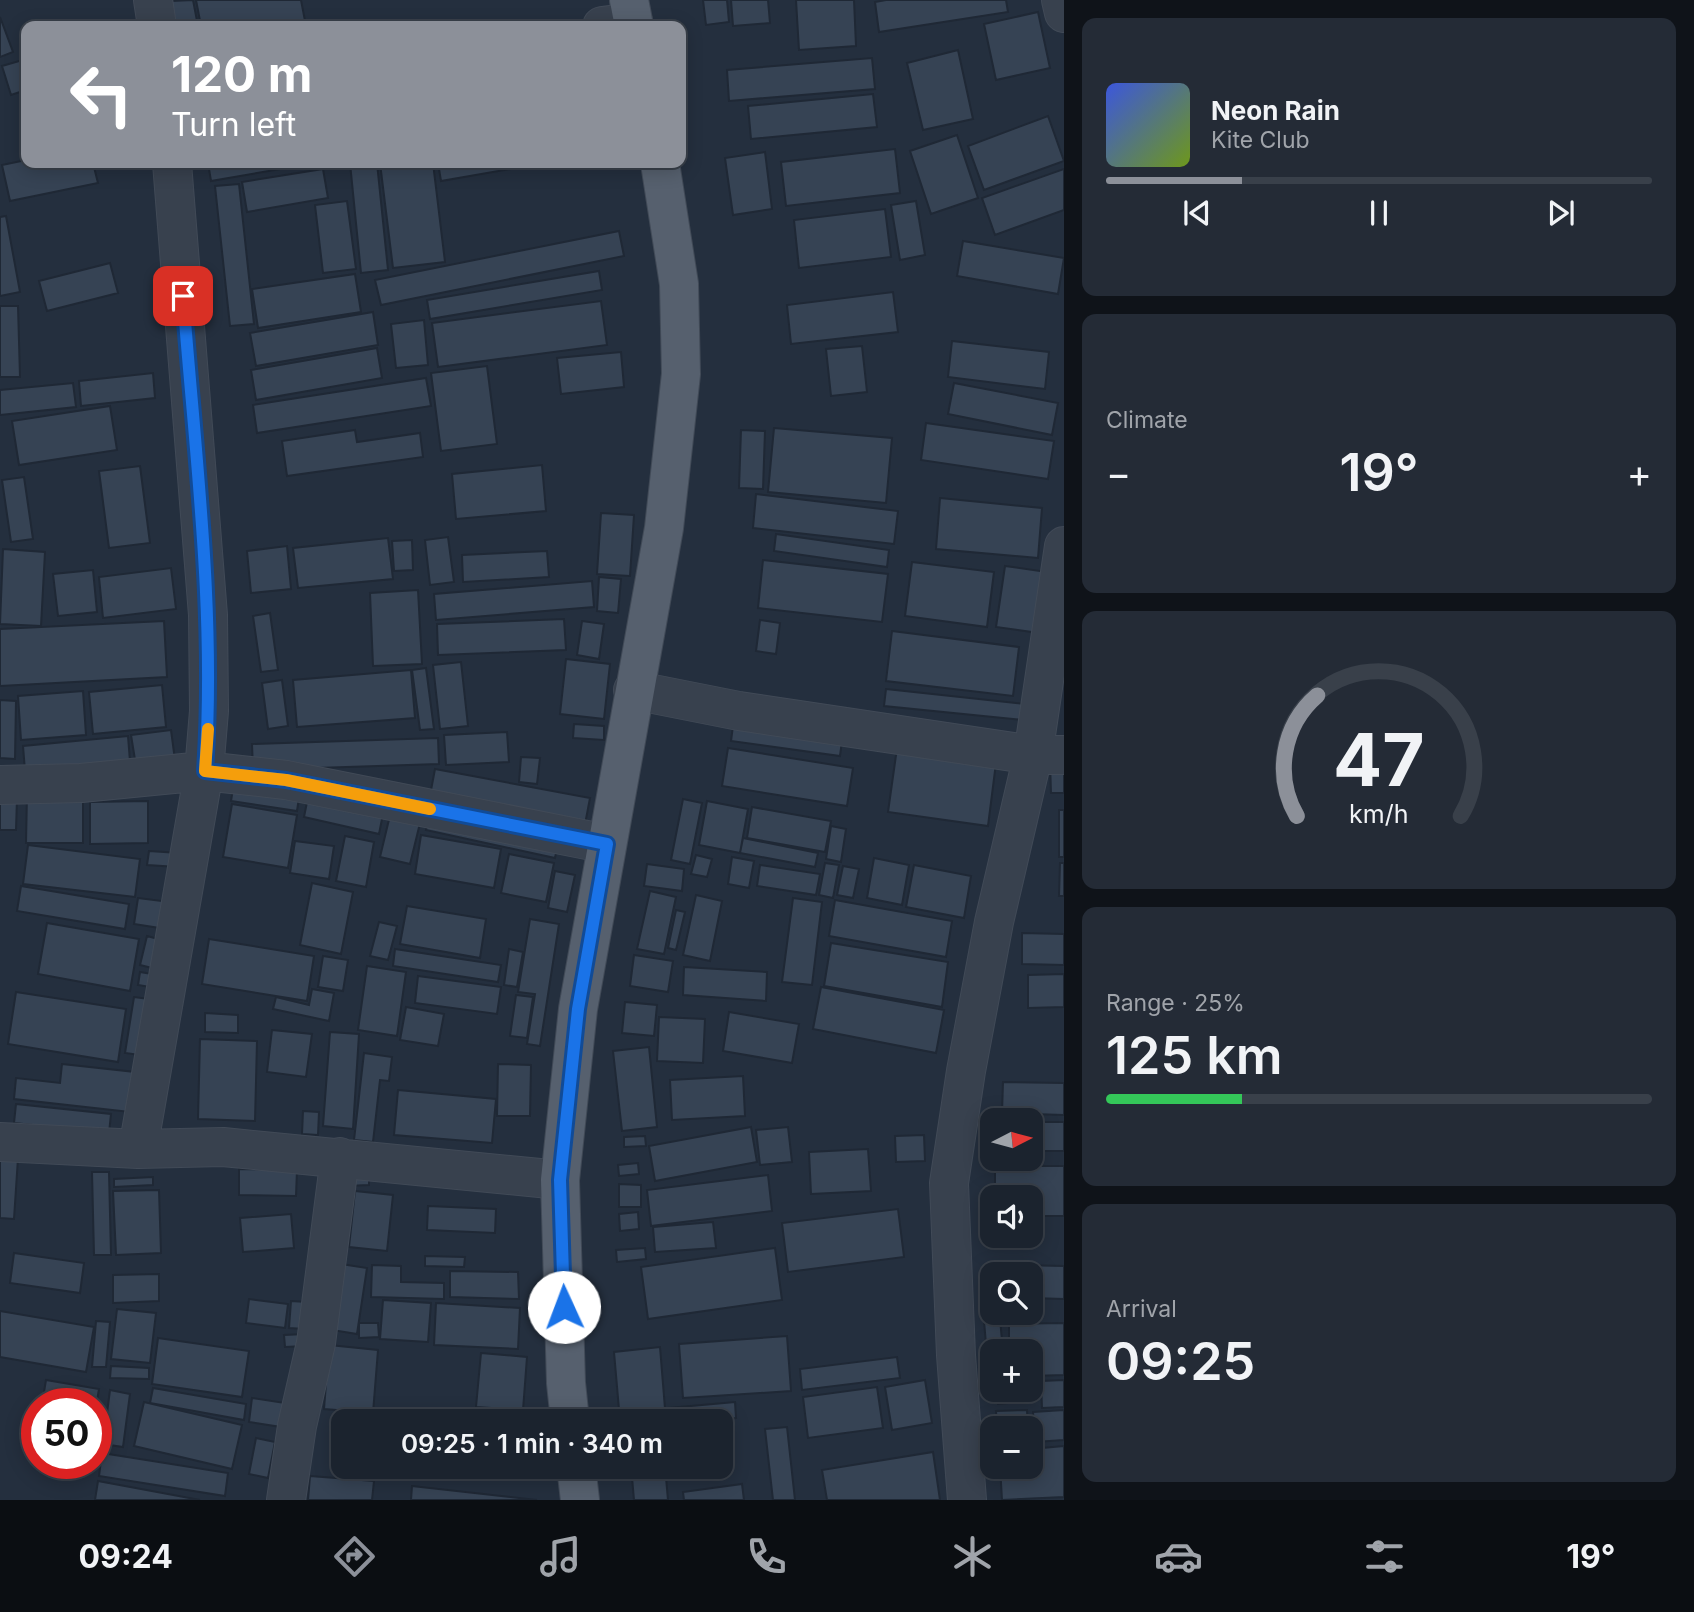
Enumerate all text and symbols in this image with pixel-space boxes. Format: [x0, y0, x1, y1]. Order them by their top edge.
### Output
text: 120 m [171, 45, 312, 104]
icon: left [56, 49, 147, 140]
text: Neon Rain [1211, 95, 1340, 126]
text: Turn left [171, 105, 296, 144]
text: Kite Club [1211, 126, 1310, 154]
icon: previous [1178, 194, 1216, 232]
icon: pause [1360, 194, 1398, 232]
icon: next [1542, 194, 1580, 232]
pin [153, 266, 213, 326]
icon: arrive [164, 277, 202, 315]
text: Climate [1106, 406, 1188, 434]
text: 19° [1339, 441, 1419, 504]
text: − [1106, 450, 1131, 496]
text: + [1627, 450, 1652, 496]
text: 47 [1333, 715, 1425, 804]
text: km/h [1349, 799, 1409, 829]
text: Range · 25% [1106, 989, 1245, 1017]
text: 125 km [1106, 1024, 1283, 1087]
north arrow [980, 1108, 1043, 1171]
map controls [980, 1108, 1043, 1479]
button: sound [980, 1185, 1043, 1248]
button: search [980, 1262, 1043, 1325]
position arrow [527, 1270, 601, 1344]
text: Arrival [1106, 1295, 1177, 1323]
text: 09:25 [1106, 1330, 1255, 1393]
button: + [980, 1339, 1043, 1402]
speed limit sign: 50 [21, 1388, 112, 1479]
button: − [980, 1416, 1043, 1479]
text: 09:25 · 1 min · 340 m [401, 1428, 663, 1459]
icon: directions [330, 1532, 379, 1581]
icon: music [536, 1532, 585, 1581]
icon: phone [742, 1532, 791, 1581]
icon: climate [948, 1532, 997, 1581]
icon: car [1154, 1532, 1203, 1581]
icon: filters [1360, 1532, 1409, 1581]
text: 09:24 [79, 1537, 173, 1576]
text: 19° [1566, 1537, 1615, 1576]

